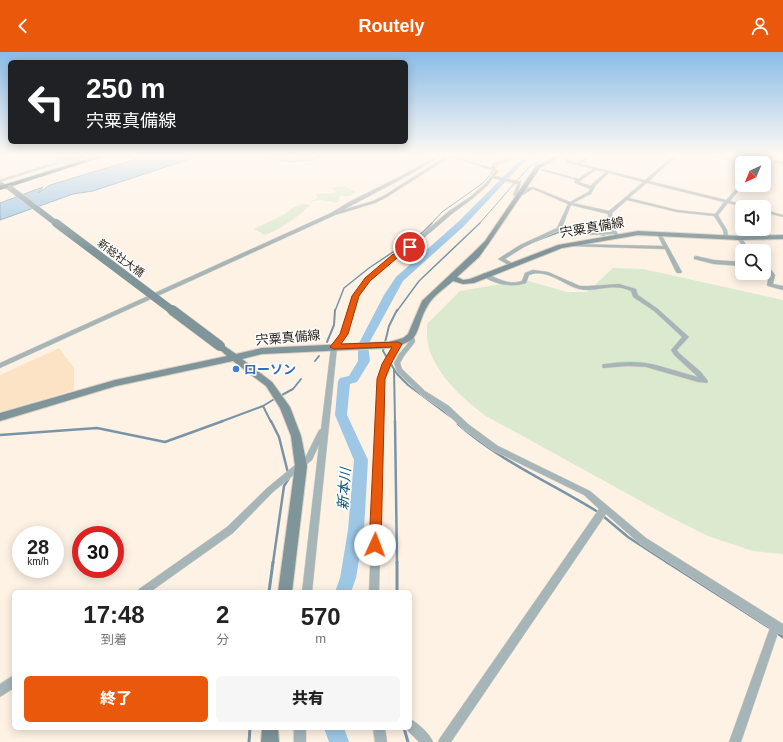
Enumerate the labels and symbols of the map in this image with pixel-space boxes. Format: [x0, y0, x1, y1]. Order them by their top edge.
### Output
north arrow [735, 156, 771, 192]
street label: 宍粟真備線 [559, 214, 625, 241]
pin [393, 230, 427, 264]
street label: 新総社大橋 [95, 237, 147, 279]
street label: 宍粟真備線 [255, 327, 321, 348]
place label: ローソン [244, 362, 296, 377]
marker: ローソン [231, 364, 241, 374]
water label: 新本川 [335, 465, 354, 511]
position arrow [354, 524, 396, 566]
speed limit sign: 30 [72, 526, 124, 578]

